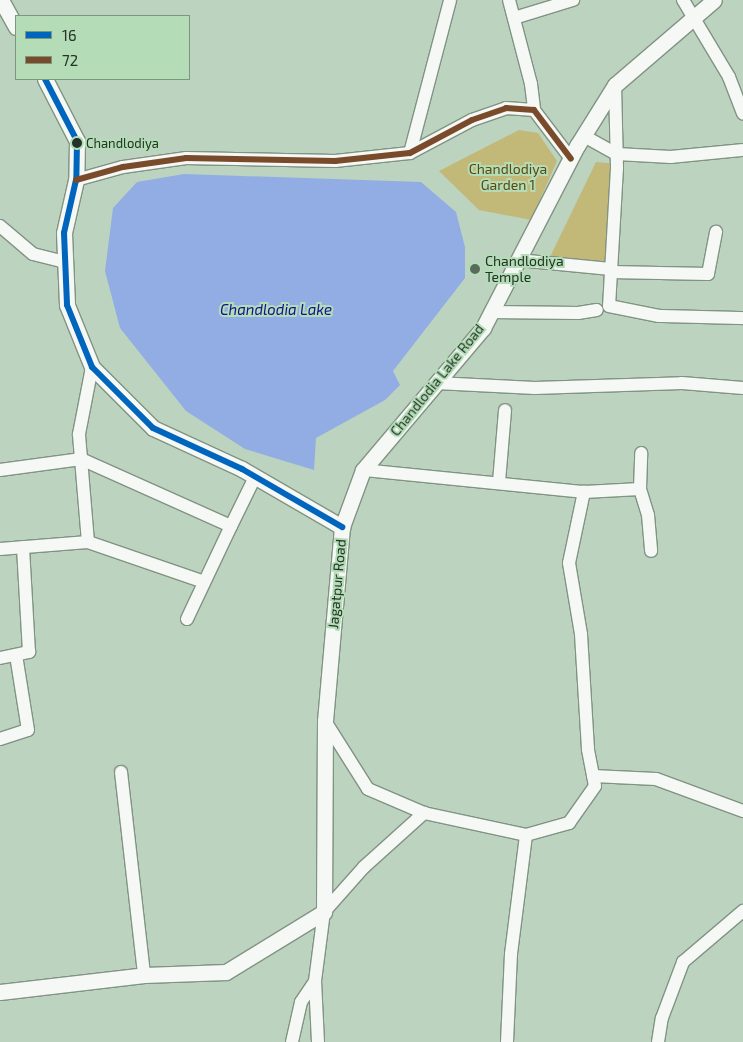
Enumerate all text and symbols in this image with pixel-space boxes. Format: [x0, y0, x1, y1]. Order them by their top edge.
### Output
legend [15, 15, 190, 80]
text: 16 [62, 26, 77, 44]
text: 72 [62, 51, 78, 69]
place label: Chandlodiya [86, 135, 159, 151]
marker: Chandlodiya [72, 138, 82, 148]
park label: Chandlodiya Garden 1 [469, 161, 547, 193]
place label: Chandlodiya Temple [485, 253, 564, 286]
marker: Chandlodiya Temple [469, 263, 481, 275]
water label: Chandlodia Lake [220, 301, 332, 319]
street label: Chandlodia Lake Road [387, 321, 487, 439]
street label: Jagatpur Road [325, 538, 349, 630]

